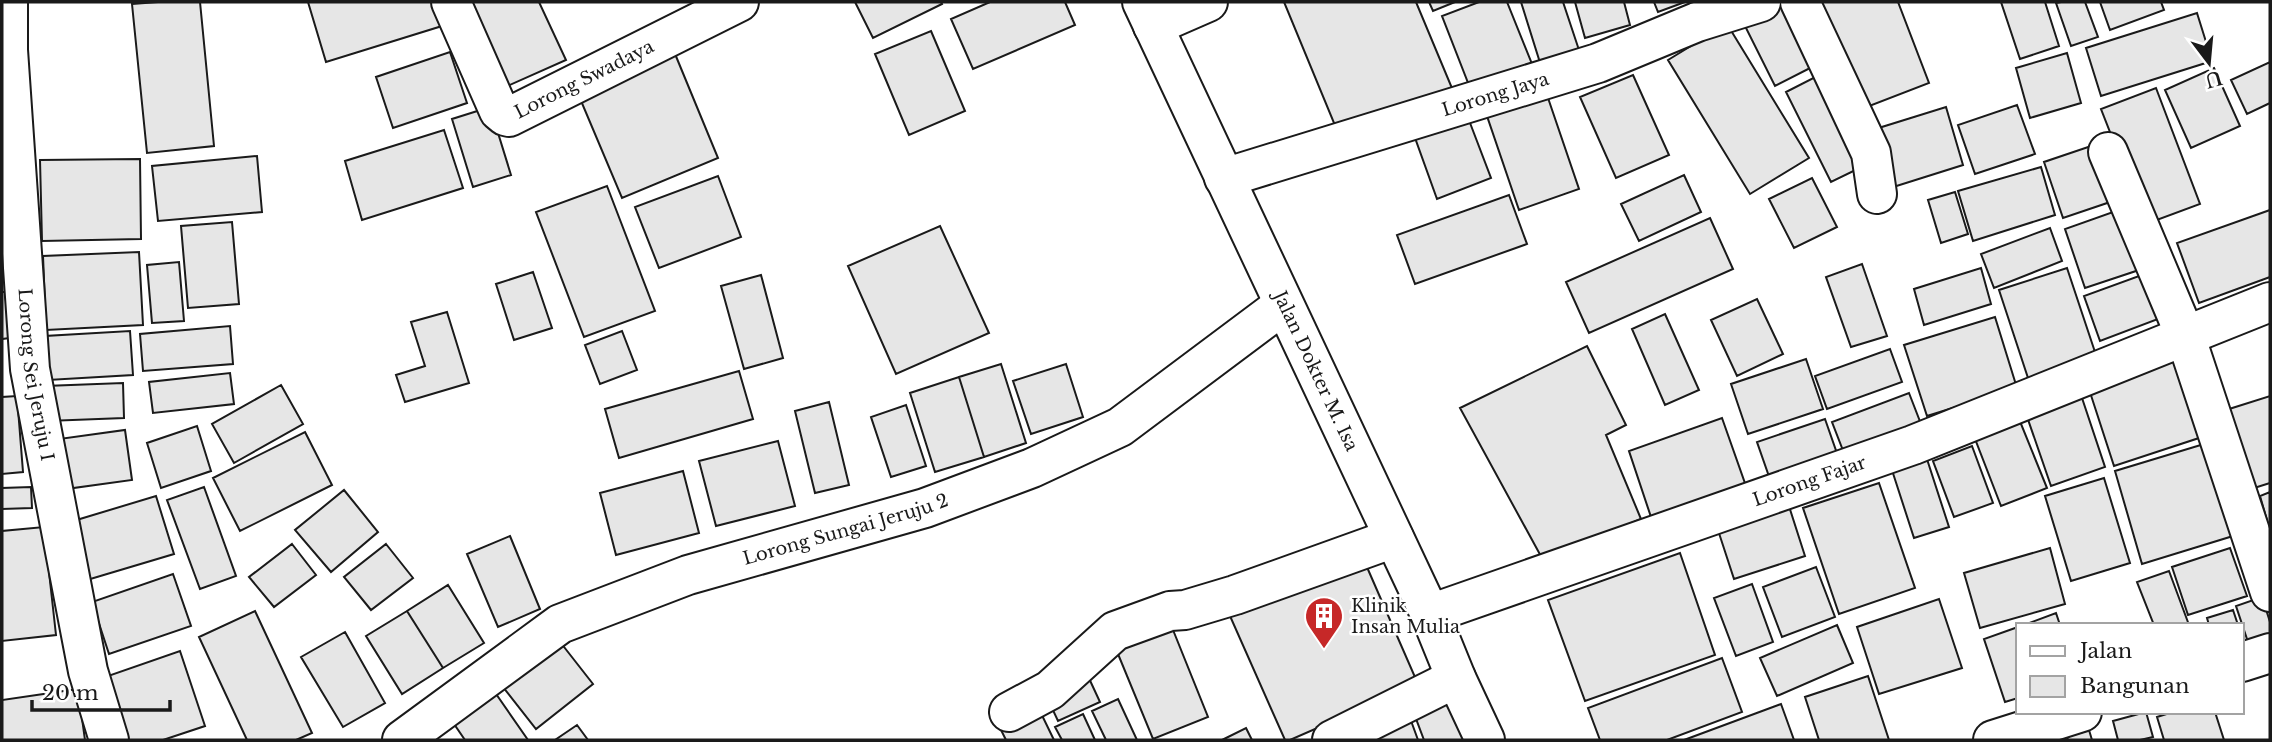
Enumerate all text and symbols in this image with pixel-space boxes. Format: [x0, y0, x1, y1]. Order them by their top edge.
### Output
north arrow [2174, 28, 2244, 98]
street label: Lorong Swadaya [511, 35, 657, 123]
text: U [2202, 65, 2225, 92]
street label: Lorong Jaya [1439, 68, 1552, 121]
street label: Jalan Dokter M. Isa [1268, 286, 1363, 455]
street label: Lorong Sei Jeruju I [13, 288, 58, 463]
street label: Lorong Fajar [1750, 451, 1869, 511]
street label: Lorong Sungai Jeruju 2 [740, 489, 951, 570]
building icon: Klinik Insan Mulia [1303, 595, 1345, 650]
place label: Klinik Insan Mulia [1351, 595, 1460, 638]
legend [2016, 623, 2244, 714]
text: Jalan [2077, 638, 2132, 664]
scale bar [32, 668, 170, 712]
text: Bangunan [2080, 673, 2189, 699]
text: 20 m [42, 680, 99, 706]

